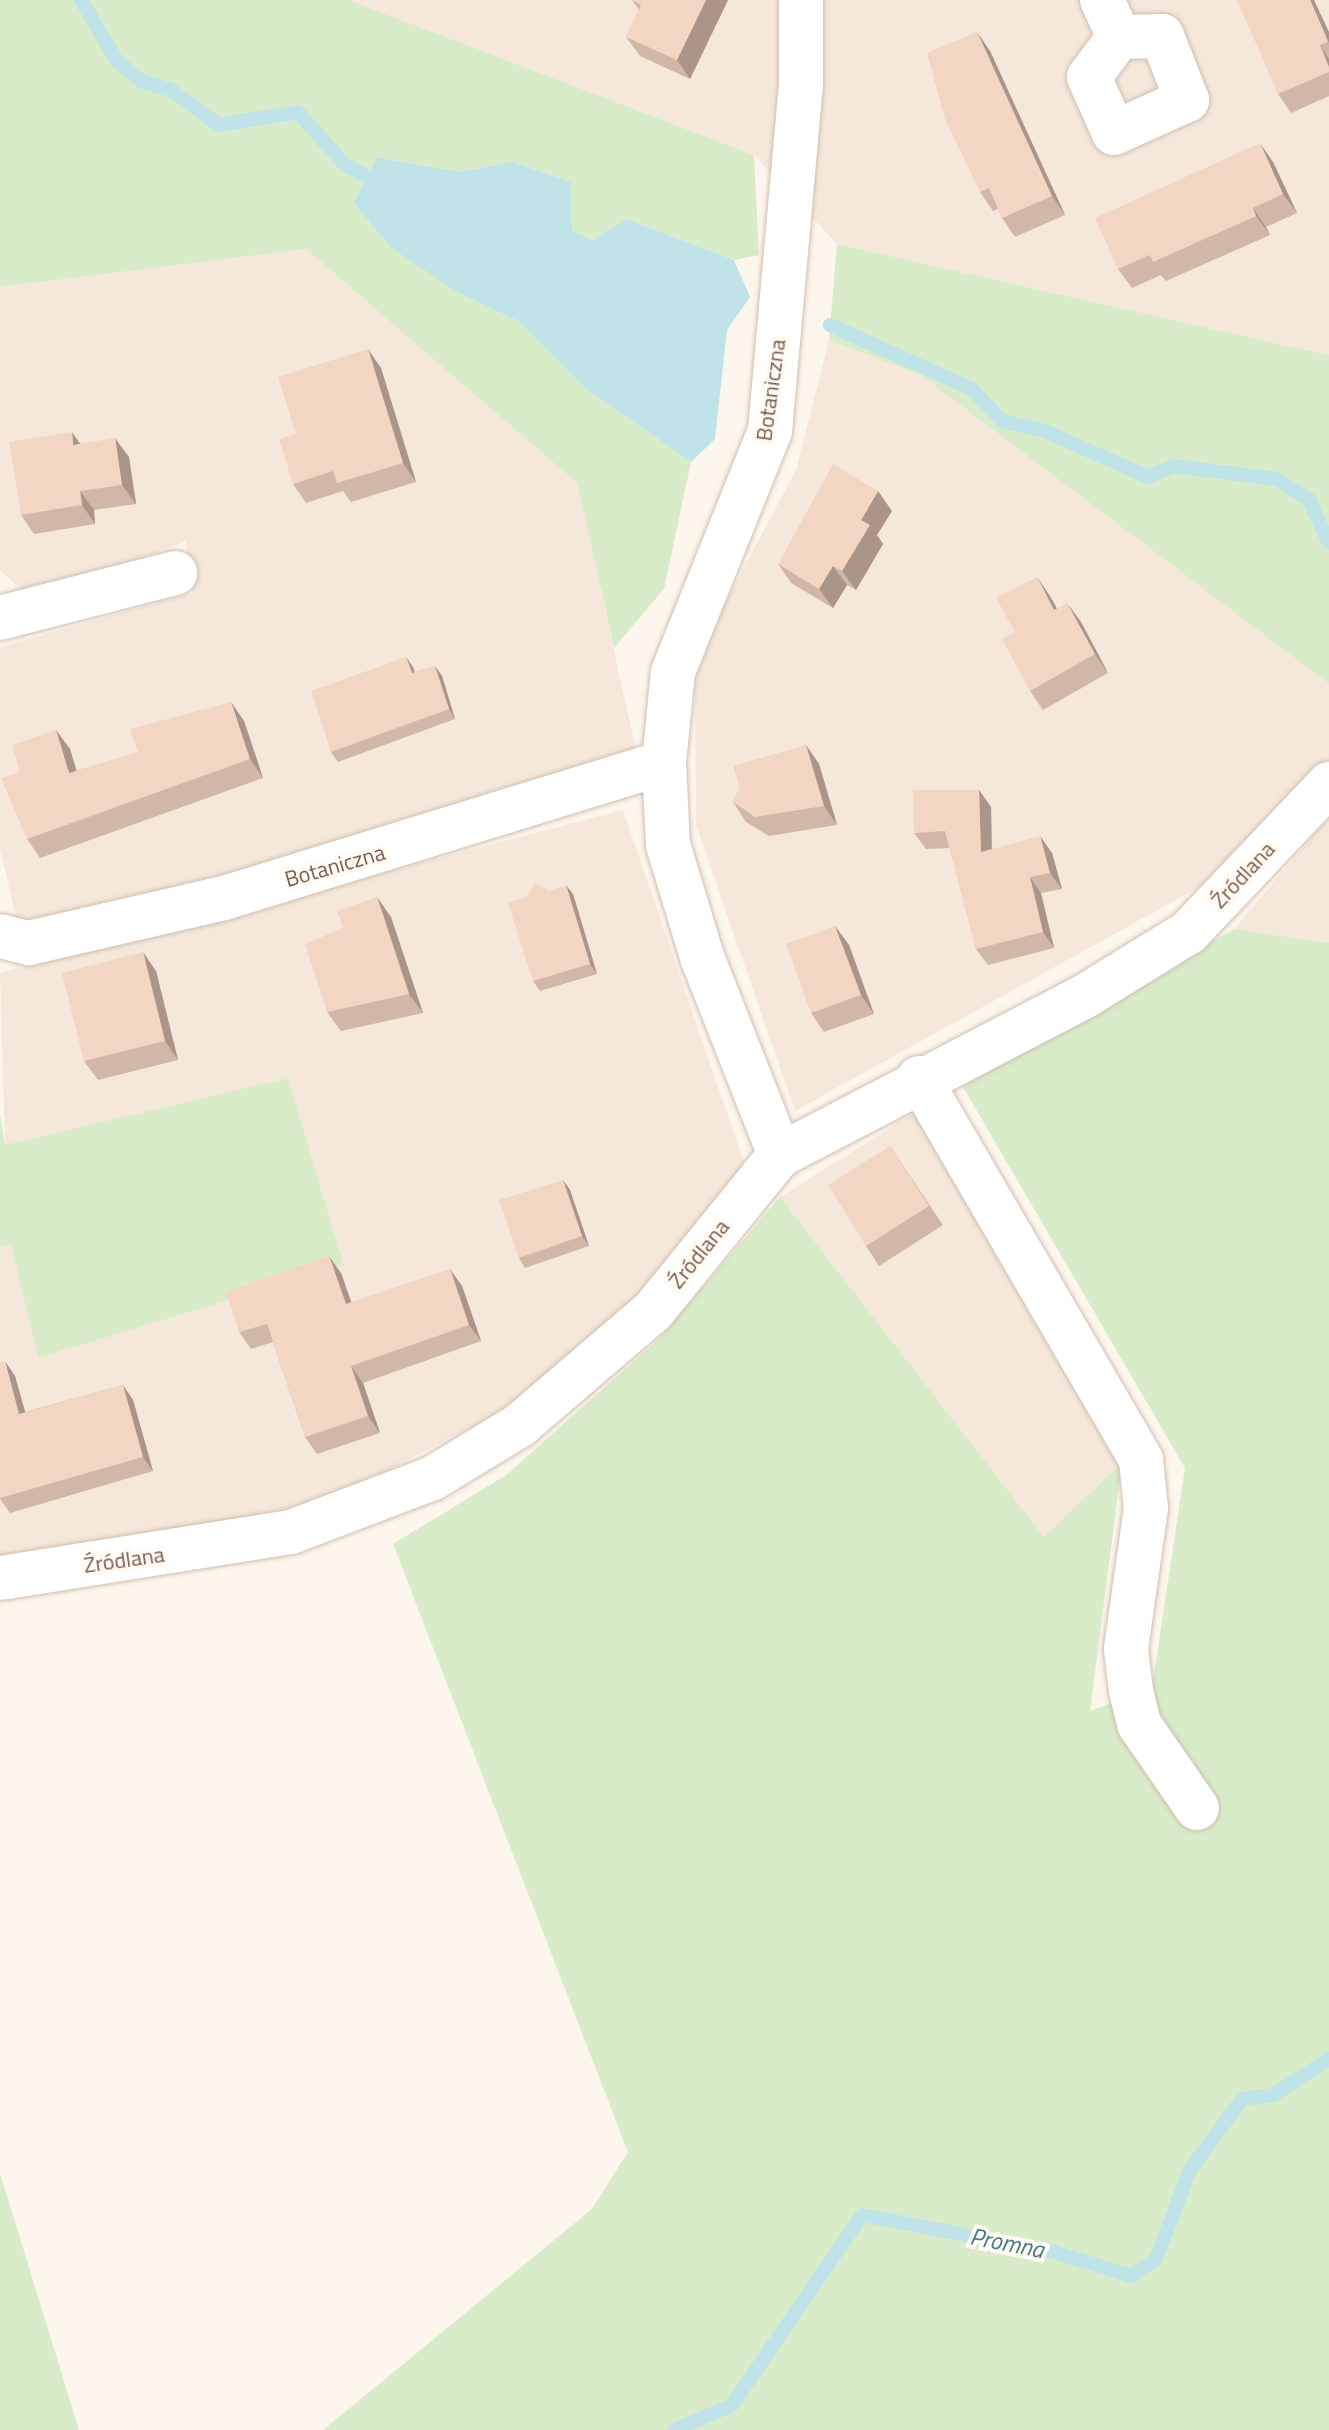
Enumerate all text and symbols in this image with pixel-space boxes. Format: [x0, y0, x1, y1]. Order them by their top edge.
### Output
street label: Botaniczna [751, 337, 791, 443]
street label: Źródlana [1206, 836, 1280, 914]
street label: Botaniczna [282, 839, 388, 893]
street label: Źródlana [663, 1214, 735, 1294]
street label: Źródlana [82, 1541, 166, 1579]
water label: Promna [968, 2222, 1046, 2264]

